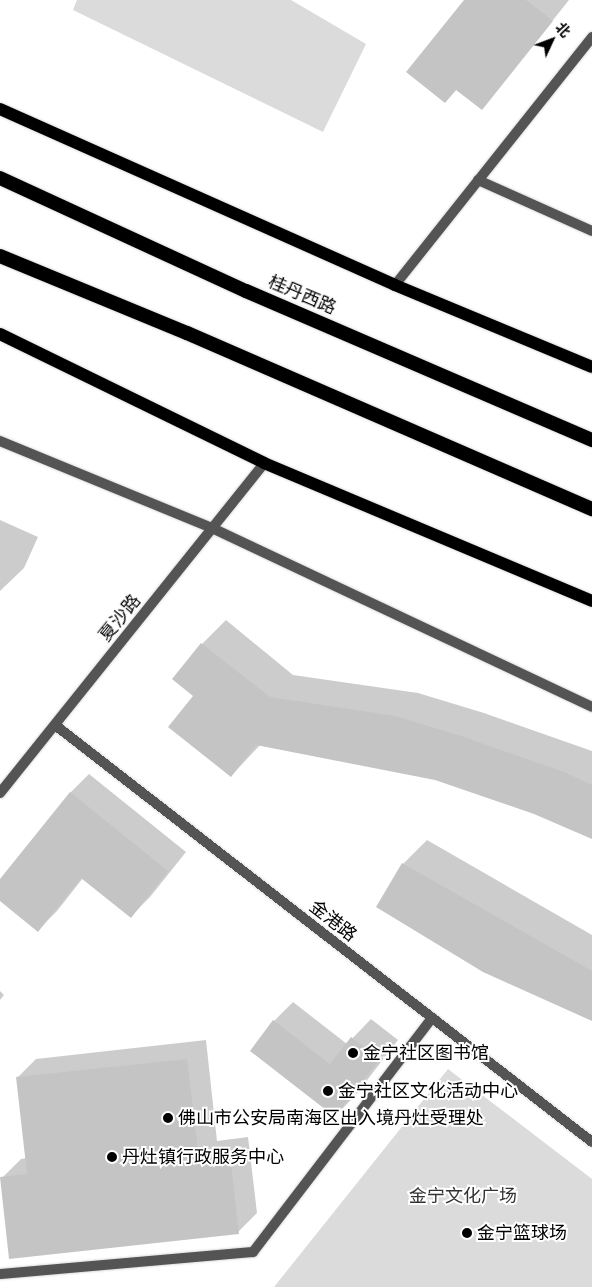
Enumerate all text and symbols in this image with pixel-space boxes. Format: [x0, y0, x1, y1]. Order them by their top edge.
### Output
north arrow [527, 15, 577, 65]
text: 北 [551, 18, 575, 42]
street label: 桂丹西路 [265, 271, 339, 319]
street label: 夏沙路 [95, 590, 145, 646]
street label: 金港路 [305, 896, 361, 946]
place label: 金宁社区图书馆 [363, 1042, 489, 1064]
marker: 金宁社区图书馆 [347, 1047, 359, 1059]
place label: 金宁社区文化活动中心 [338, 1080, 518, 1102]
marker: 金宁社区文化活动中心 [322, 1085, 334, 1097]
place label: 佛山市公安局南海区出入境丹灶受理处 [178, 1107, 484, 1129]
marker: 佛山市公安局南海区出入境丹灶受理处 [162, 1112, 174, 1124]
place label: 丹灶镇行政服务中心 [122, 1146, 284, 1168]
marker: 丹灶镇行政服务中心 [106, 1151, 118, 1163]
park label: 金宁文化广场 [409, 1185, 517, 1207]
place label: 金宁篮球场 [477, 1222, 567, 1244]
marker: 金宁篮球场 [461, 1227, 473, 1239]

